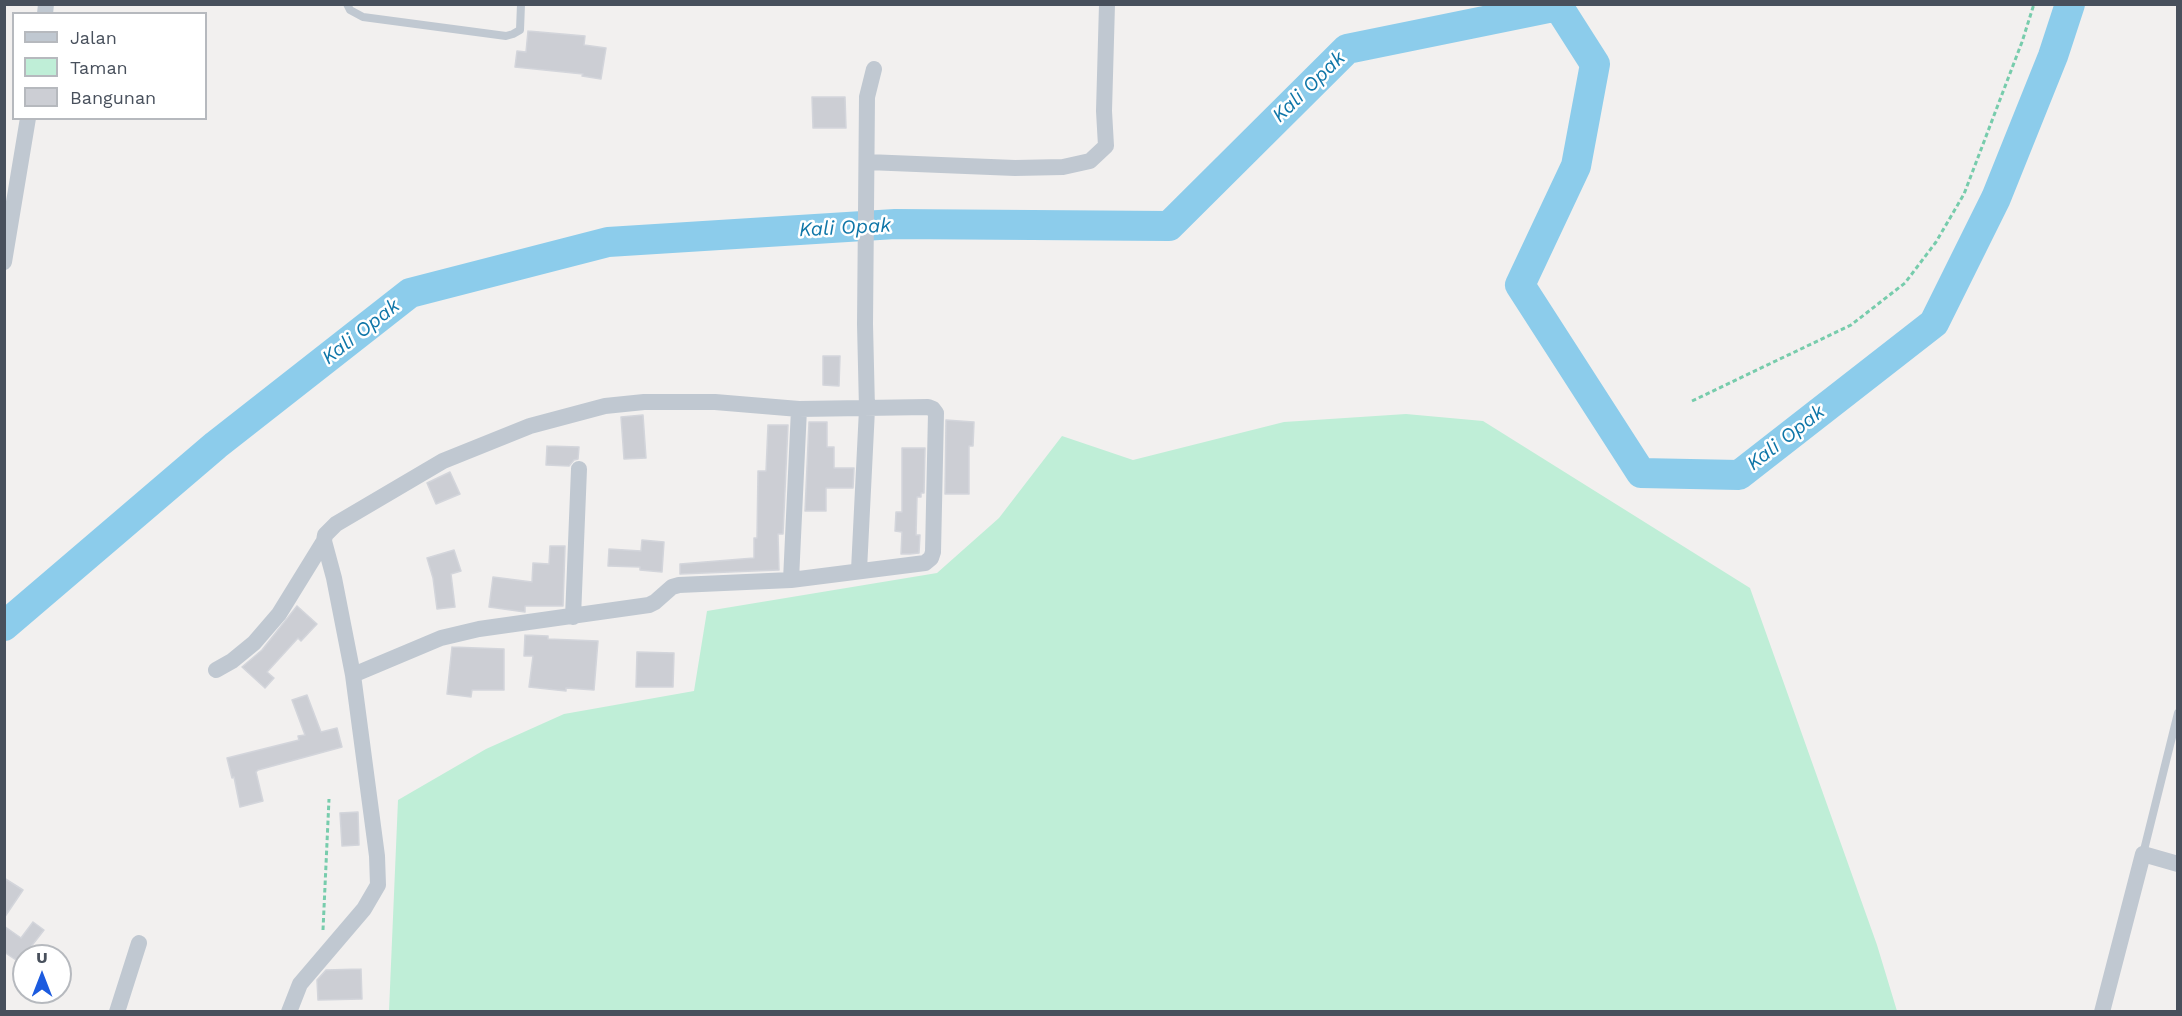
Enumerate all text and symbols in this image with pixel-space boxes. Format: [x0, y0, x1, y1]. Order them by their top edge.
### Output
legend [12, 12, 207, 120]
text: Jalan [70, 27, 117, 48]
water label: Kali Opak [1267, 46, 1351, 128]
text: Taman [70, 57, 128, 78]
text: Bangunan [70, 87, 156, 108]
water label: Kali Opak [798, 214, 892, 242]
water label: Kali Opak [317, 294, 405, 370]
water label: Kali Opak [1742, 400, 1830, 476]
north arrow [12, 944, 72, 1004]
text: U [36, 948, 48, 967]

